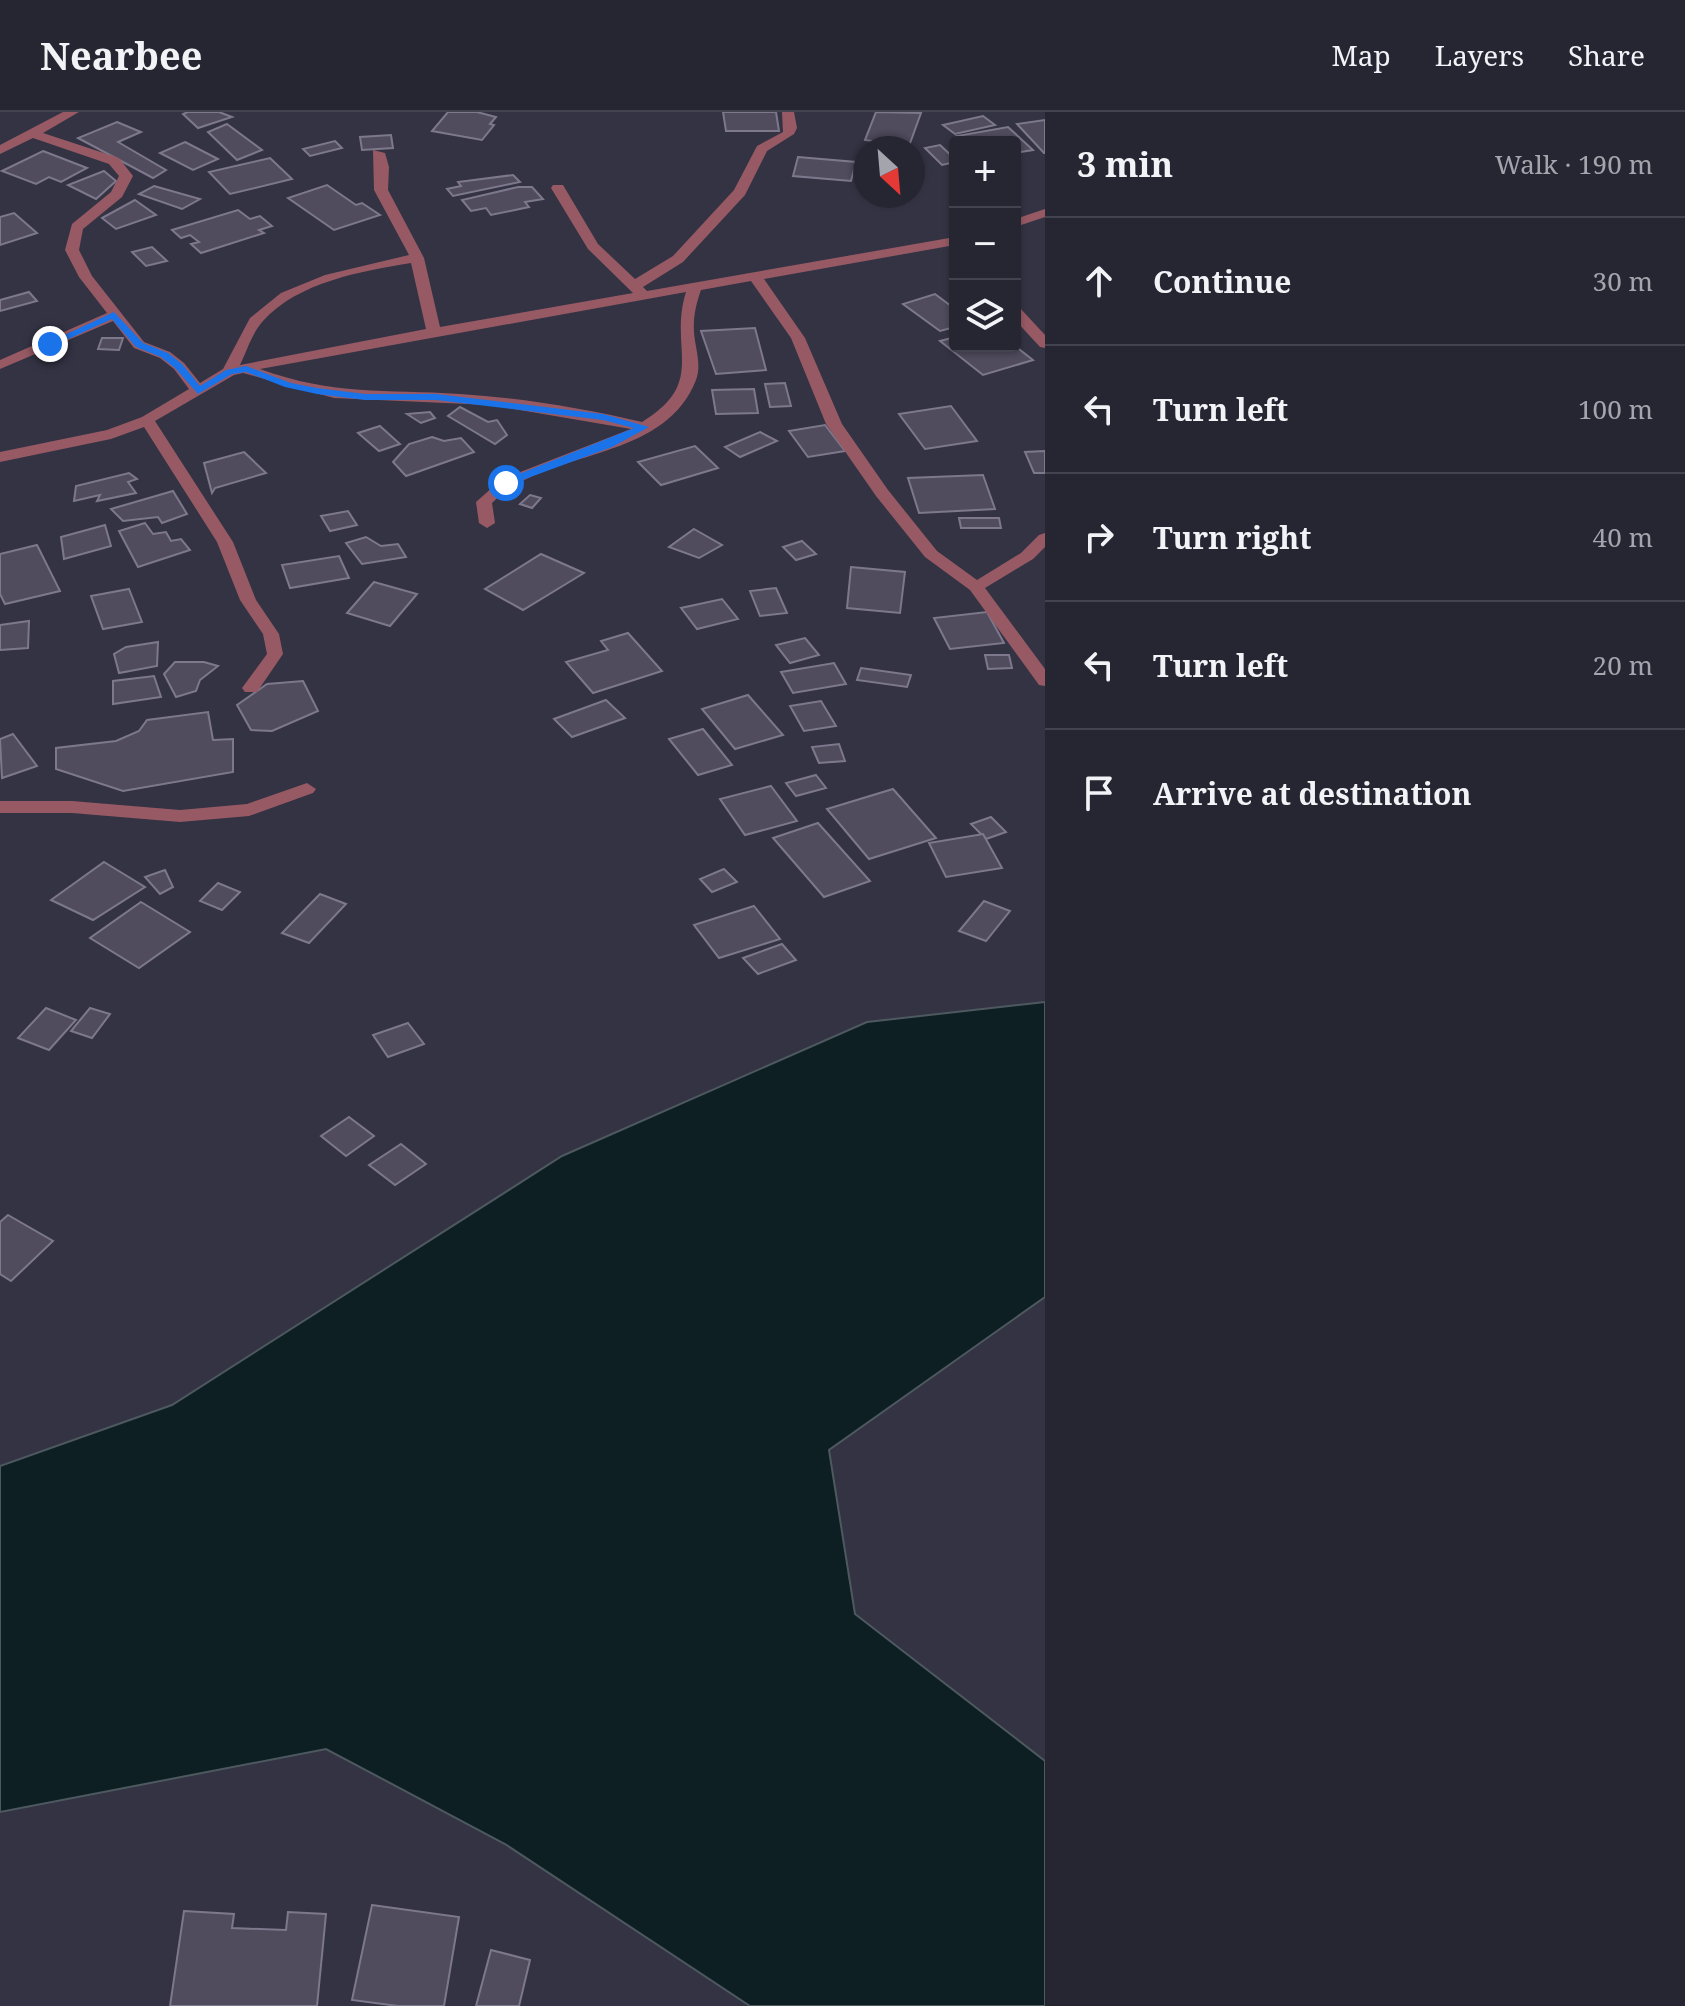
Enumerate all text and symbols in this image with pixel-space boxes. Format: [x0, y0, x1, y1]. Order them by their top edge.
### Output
text: Nearbee [40, 29, 203, 81]
text: Map [1332, 36, 1391, 74]
text: Layers [1435, 36, 1524, 74]
text: Share [1568, 36, 1645, 74]
north arrow [853, 136, 925, 208]
map controls [949, 136, 1021, 352]
button: + [949, 136, 1021, 208]
text: 3 min [1077, 141, 1173, 187]
text: Walk · 190 m [1495, 146, 1653, 182]
button: − [949, 208, 1021, 280]
icon: ahead [1077, 259, 1121, 303]
text: Continue [1153, 261, 1291, 302]
text: 30 m [1593, 263, 1653, 299]
button: layers [949, 280, 1021, 352]
route end [32, 326, 68, 362]
icon: left [1077, 387, 1121, 431]
text: Turn left [1153, 389, 1288, 430]
text: 100 m [1578, 391, 1653, 427]
route start [488, 465, 524, 501]
icon: right [1077, 515, 1121, 559]
text: Turn right [1153, 517, 1311, 558]
text: 40 m [1593, 519, 1653, 555]
icon: left [1077, 643, 1121, 687]
text: Turn left [1153, 645, 1288, 686]
text: 20 m [1593, 647, 1653, 683]
icon: arrive [1077, 771, 1121, 815]
text: Arrive at destination [1153, 773, 1472, 814]

